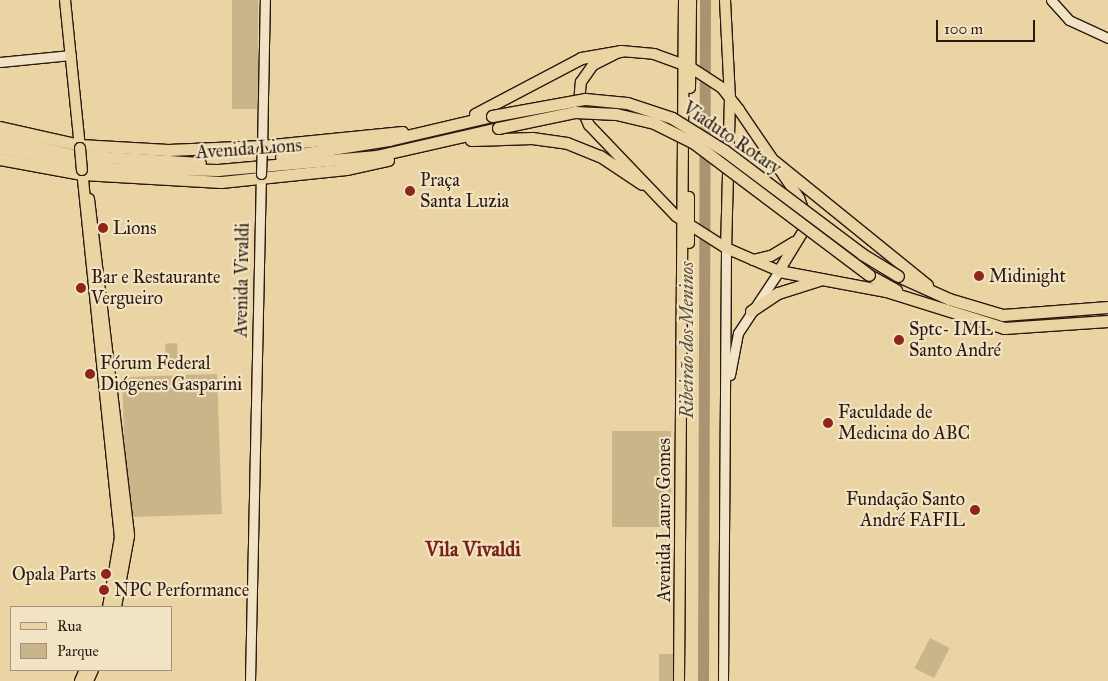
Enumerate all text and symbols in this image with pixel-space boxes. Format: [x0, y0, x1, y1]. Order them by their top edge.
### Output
scale bar [938, 10, 1037, 42]
text: 100 m [944, 20, 983, 38]
street label: Viaduto Rotary [679, 97, 785, 179]
street label: Avenida Lions [195, 135, 303, 163]
place label: Praça Santa Luzia [420, 170, 509, 212]
marker: Praça Santa Luzia [404, 185, 416, 197]
place label: Lions [113, 217, 157, 239]
marker: Lions [97, 222, 109, 234]
street label: Avenida Vivaldi [230, 222, 254, 338]
water label: Ribeirão dos Meninos [676, 261, 698, 419]
place label: Midinight [989, 265, 1066, 287]
place label: Bar e Restaurante Vergueiro [91, 267, 221, 310]
marker: Midinight [973, 270, 985, 282]
marker: Bar e Restaurante Vergueiro [75, 282, 87, 294]
place label: Sptc- IML Santo André [909, 319, 1001, 362]
marker: Sptc- IML Santo André [893, 334, 905, 346]
place label: Fórum Federal Diógenes Gasparini [100, 353, 242, 396]
marker: Fórum Federal Diógenes Gasparini [84, 368, 96, 380]
place label: Faculdade de Medicina do ABC [838, 402, 970, 444]
marker: Faculdade de Medicina do ABC [822, 417, 834, 429]
street label: Avenida Lauro Gomes [653, 438, 675, 602]
place label: Fundação Santo André FAFIL [846, 489, 965, 532]
marker: Fundação Santo André FAFIL [969, 504, 981, 516]
district label: Vila Vivaldi [425, 537, 521, 561]
place label: Opala Parts [12, 563, 96, 585]
marker: Opala Parts [100, 568, 112, 580]
place label: NPC Performance [114, 579, 249, 601]
marker: NPC Performance [98, 584, 110, 596]
legend [10, 606, 172, 671]
text: Rua [57, 617, 82, 635]
text: Parque [57, 642, 99, 660]

